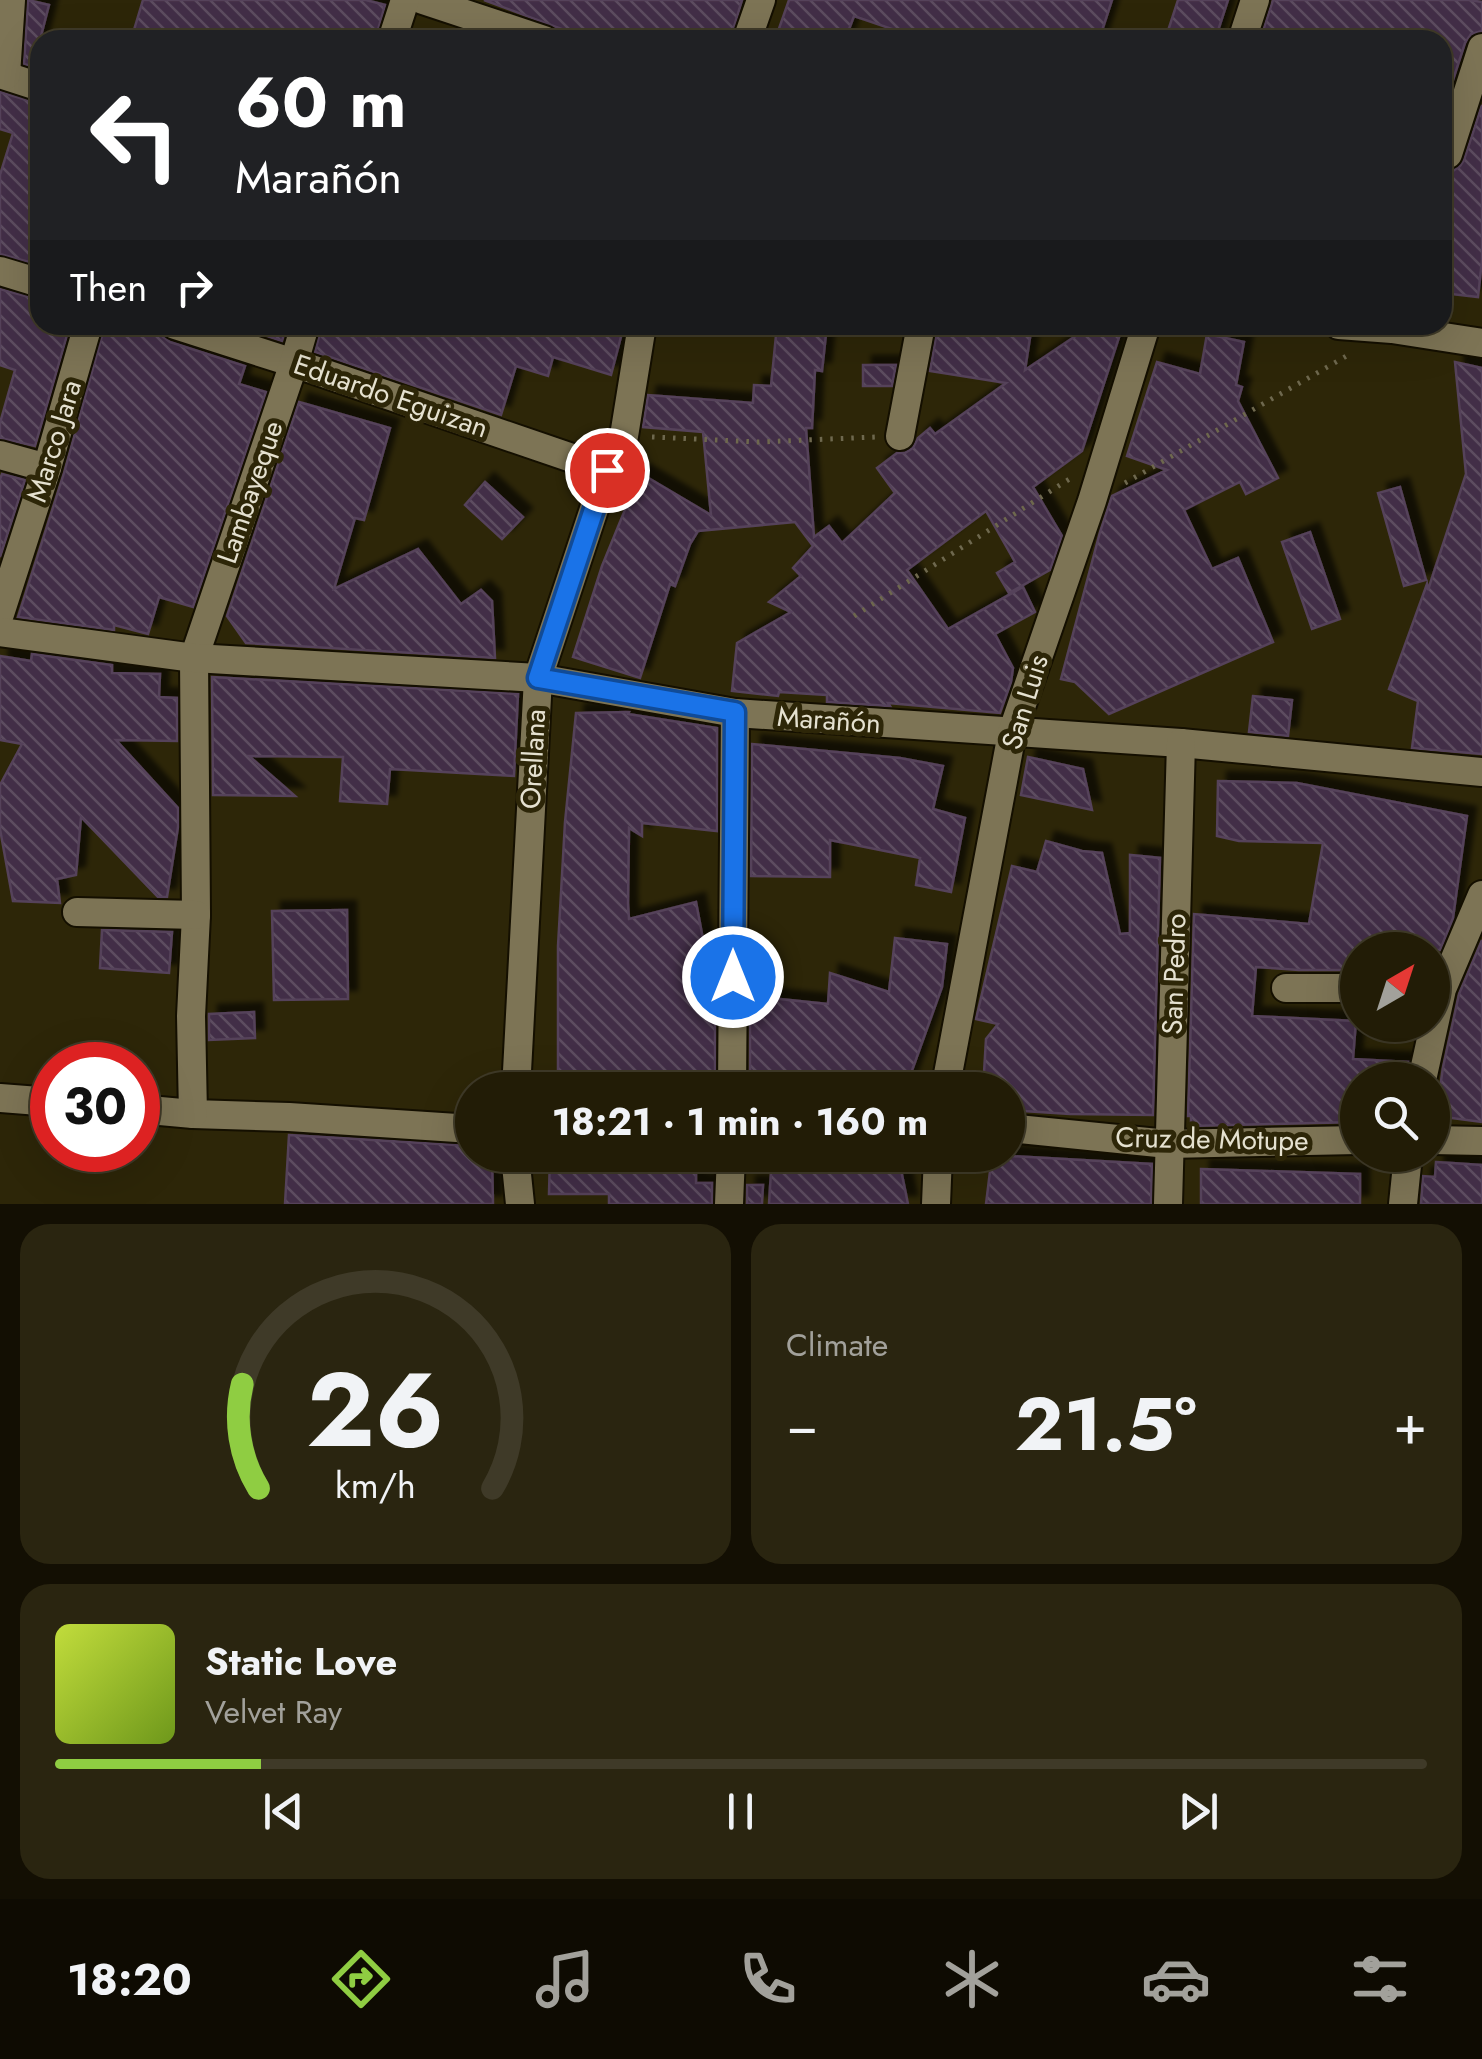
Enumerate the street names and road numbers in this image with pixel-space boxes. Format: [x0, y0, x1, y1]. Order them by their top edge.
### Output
street label: Eduardo Eguizan [288, 344, 494, 448]
street label: Marco Jara [16, 375, 92, 507]
street label: Lambayeque [206, 415, 294, 569]
street label: San Luis [991, 650, 1059, 754]
street label: Marañón [776, 696, 882, 744]
street label: Orellana [510, 708, 556, 810]
street label: San Pedro [1151, 913, 1197, 1035]
street label: Cruz de Motupe [1115, 1117, 1309, 1161]

